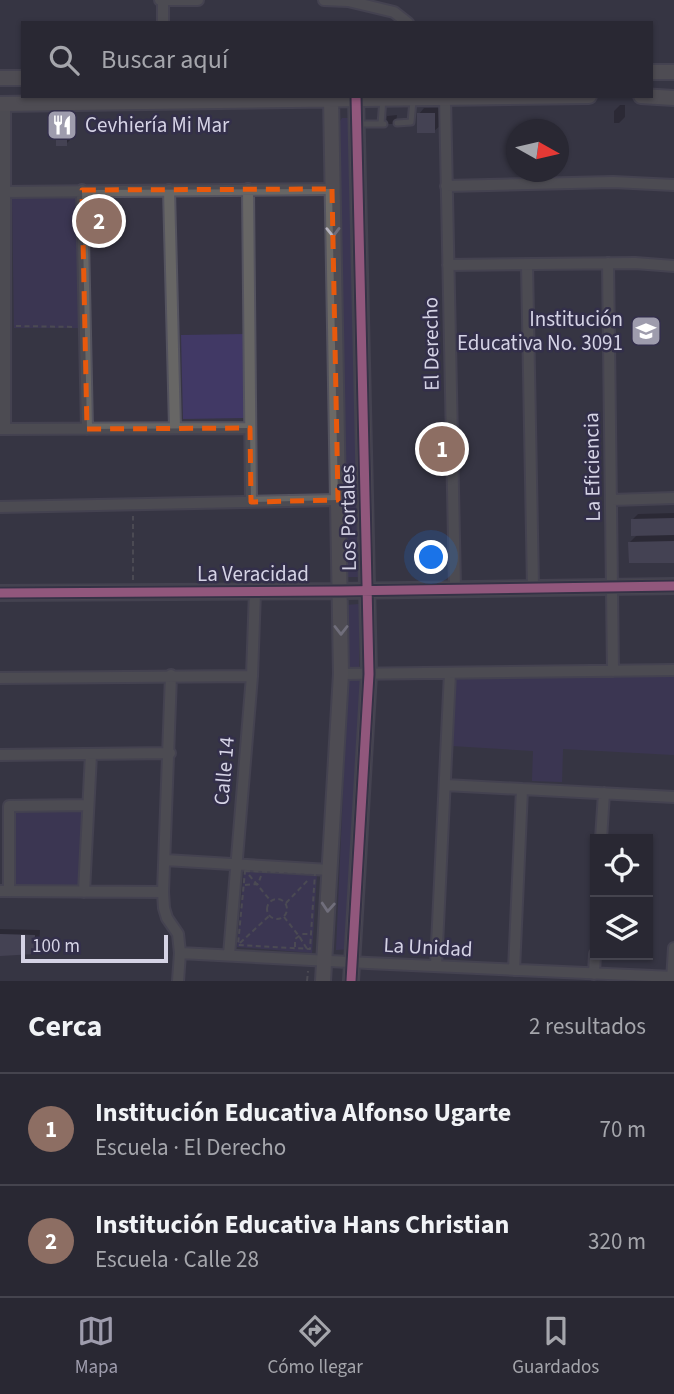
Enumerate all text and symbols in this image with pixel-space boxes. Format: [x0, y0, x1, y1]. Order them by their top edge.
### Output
search box [21, 21, 653, 98]
icon: search [45, 41, 83, 79]
text: Buscar aquí [101, 41, 228, 78]
restaurant icon: Cevhiería Mi Mar [45, 108, 79, 142]
place label: Cevhiería Mi Mar [85, 110, 230, 140]
north arrow [506, 119, 569, 182]
pin: 2 [76, 195, 122, 247]
one-way arrow [325, 227, 341, 237]
street label: El Derecho [415, 297, 447, 391]
place label: Institución Educativa No. 3091 [457, 304, 623, 358]
school or university icon: Institución Educativa No. 3091 [629, 314, 663, 348]
street label: La Eficiencia [576, 412, 608, 522]
pin: 1 [419, 423, 465, 475]
street label: Los Portales [332, 464, 364, 571]
your location [414, 540, 448, 574]
street label: La Veracidad [197, 559, 309, 589]
one-way arrow [333, 626, 349, 636]
street label: Calle 14 [206, 735, 242, 807]
map controls [590, 834, 653, 960]
button: locate [590, 834, 653, 897]
button: layers [590, 897, 653, 960]
one-way arrow [320, 901, 335, 912]
street label: La Unidad [383, 930, 473, 964]
scale bar [21, 932, 168, 964]
text: 100 m [32, 933, 80, 960]
text: Cerca [28, 1005, 102, 1048]
text: 2 resultados [529, 1010, 646, 1043]
text: Institución Educativa Alfonso Ugarte [95, 1094, 511, 1131]
text: 1 [45, 1113, 57, 1146]
text: 70 m [599, 1113, 646, 1146]
text: Escuela · El Derecho [95, 1131, 286, 1164]
text: Institución Educativa Hans Christian [95, 1206, 509, 1243]
text: 2 [45, 1225, 57, 1258]
text: 320 m [588, 1225, 646, 1258]
text: Escuela · Calle 28 [95, 1243, 259, 1276]
tab: Mapa [75, 1312, 118, 1381]
tab: Cómo llegar [267, 1312, 363, 1381]
tab: Guardados [512, 1312, 599, 1381]

